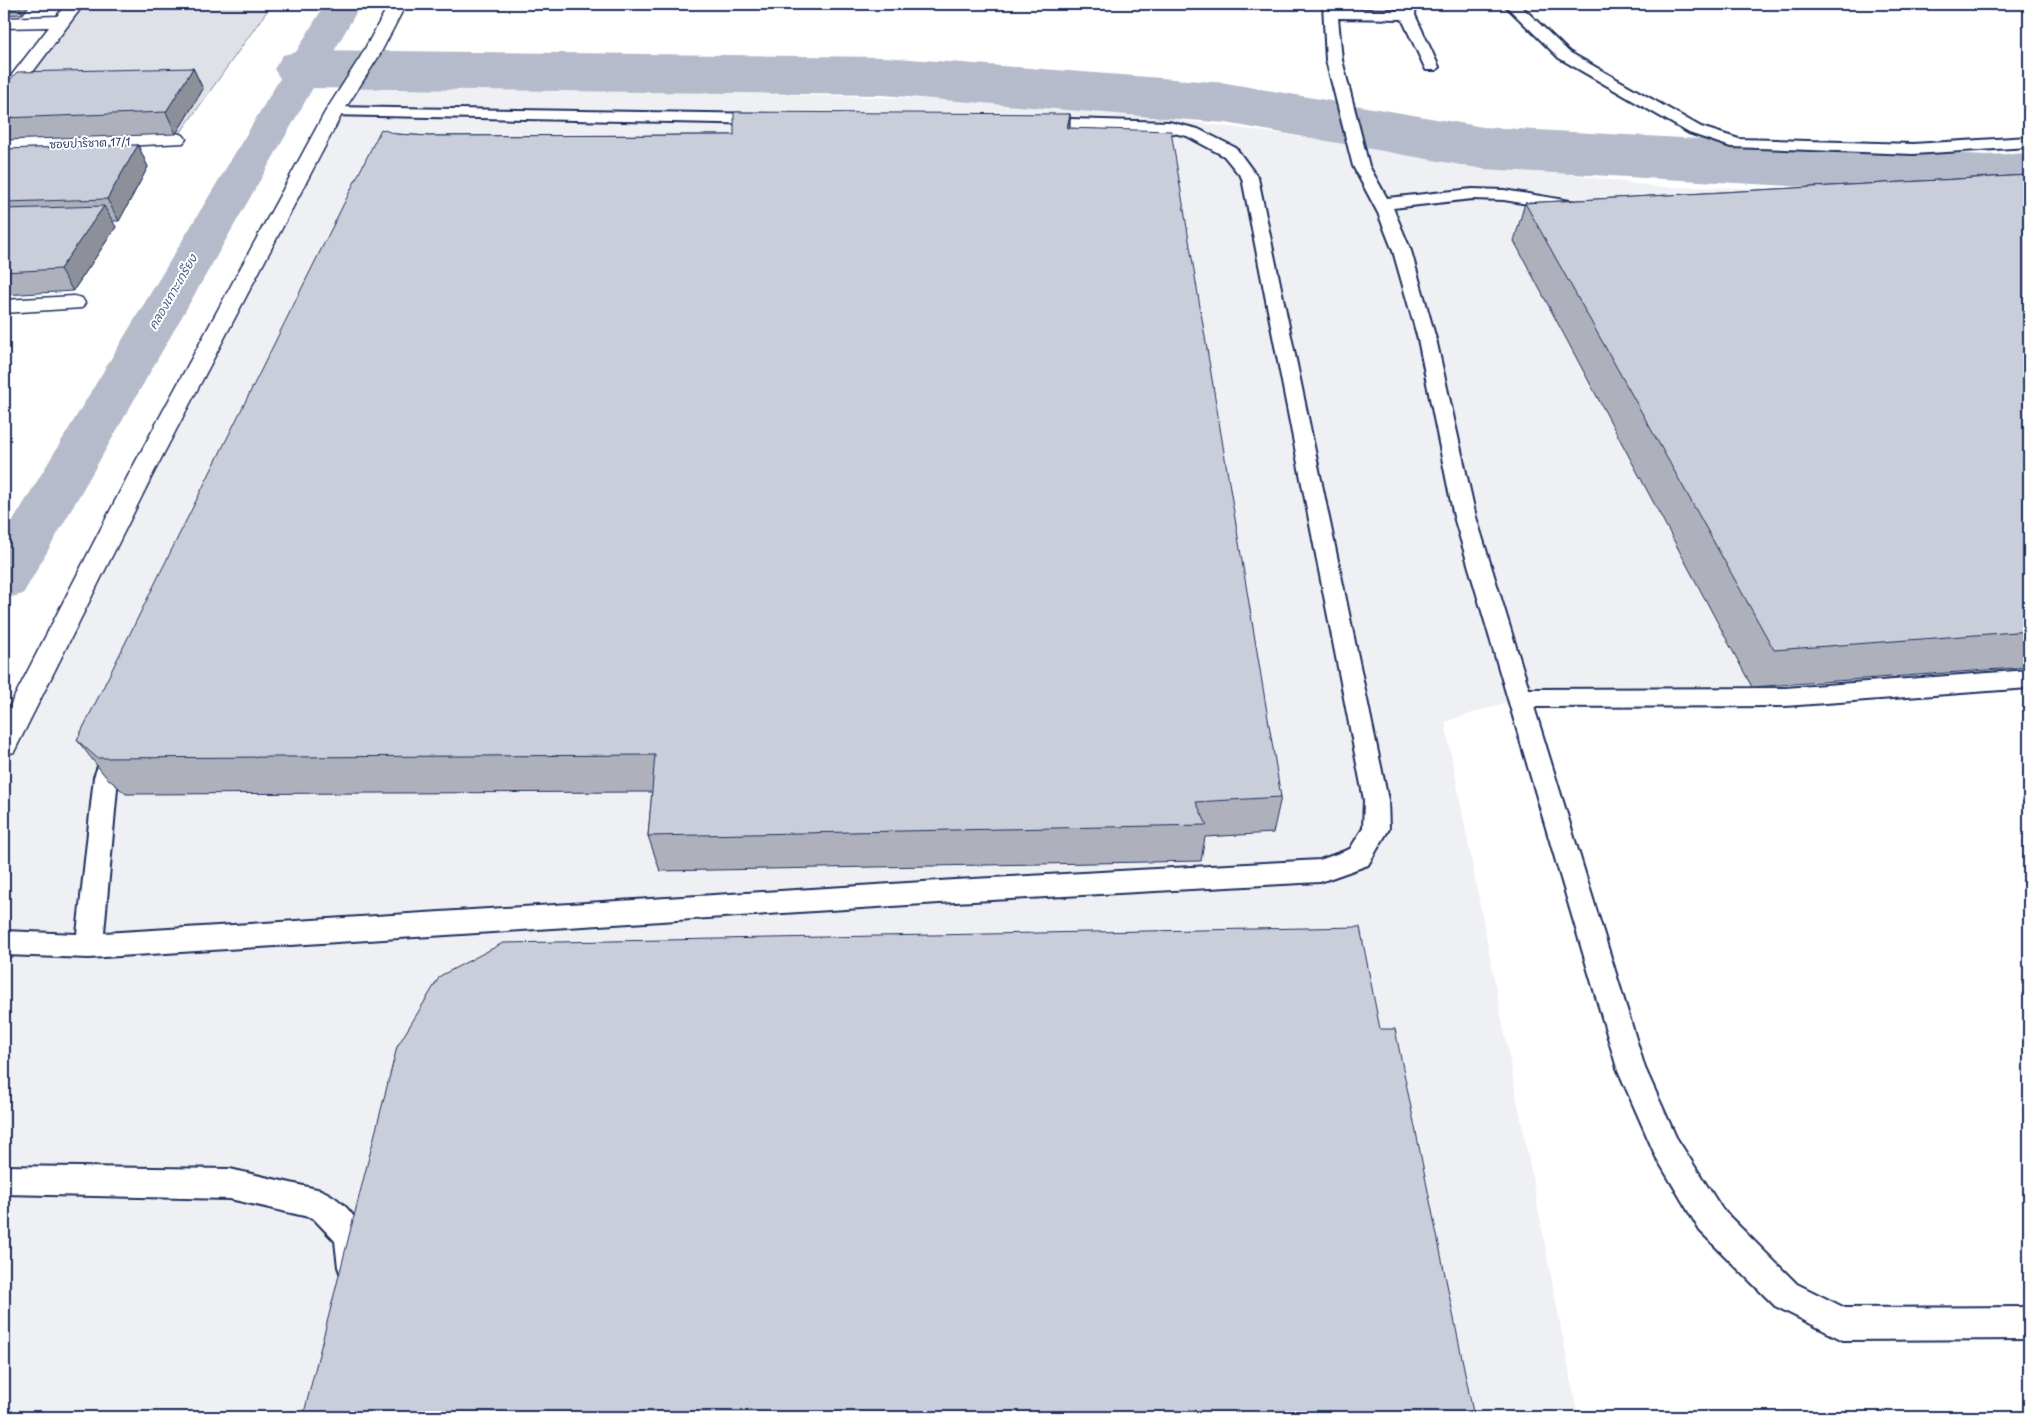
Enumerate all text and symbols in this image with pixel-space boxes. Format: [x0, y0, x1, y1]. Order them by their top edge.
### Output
street label: ซอยปาริชาต 17/1 [49, 133, 131, 152]
water label: คลองเกาะเกรียง [143, 250, 201, 332]

